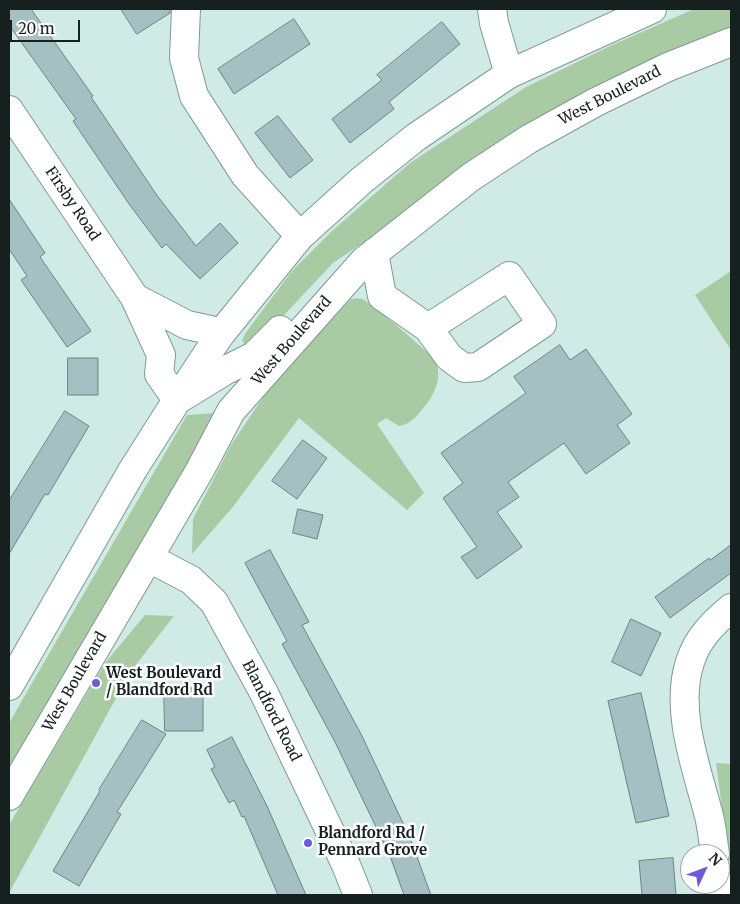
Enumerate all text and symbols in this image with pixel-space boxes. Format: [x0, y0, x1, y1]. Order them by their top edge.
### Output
scale bar [12, 10, 82, 42]
text: 20 m [18, 19, 55, 38]
street label: West Boulevard [556, 63, 664, 129]
street label: Firsby Road [41, 164, 103, 244]
street label: West Boulevard [248, 293, 336, 389]
street label: West Boulevard [39, 629, 111, 735]
street label: Blandford Road [238, 657, 304, 765]
place label: West Boulevard / Blandford Rd [106, 665, 221, 700]
marker: West Boulevard / Blandford Rd [90, 677, 102, 689]
place label: Blandford Rd / Pennard Grove [318, 825, 427, 860]
marker: Blandford Rd / Pennard Grove [302, 837, 314, 849]
north arrow [680, 844, 730, 894]
text: N [705, 849, 726, 870]

